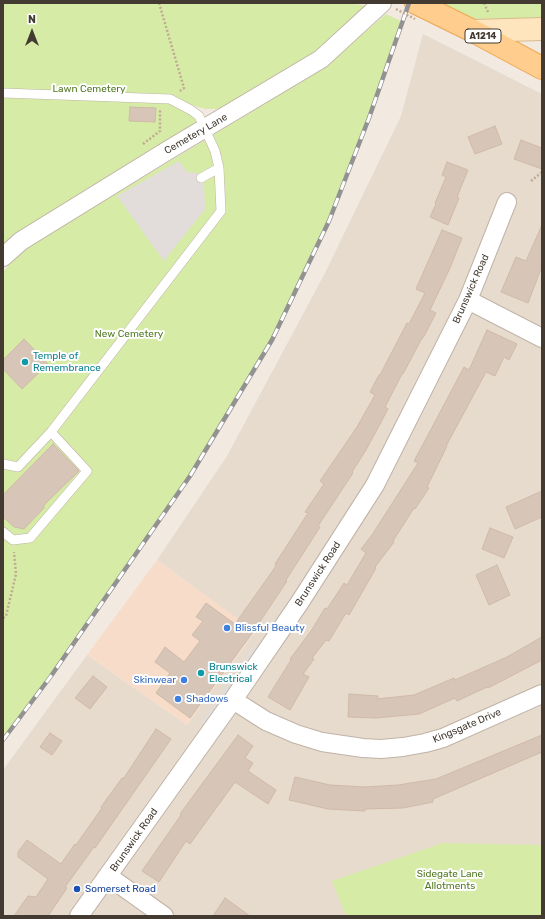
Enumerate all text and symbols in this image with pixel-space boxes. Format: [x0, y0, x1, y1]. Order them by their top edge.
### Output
north arrow [12, 12, 52, 52]
text: N [28, 13, 36, 26]
road number: A1214 [465, 29, 501, 43]
park label: Lawn Cemetery [52, 83, 126, 95]
street label: Cemetery Lane [162, 111, 230, 157]
street label: Brunswick Road [450, 252, 492, 326]
park label: New Cemetery [95, 328, 163, 340]
place label: Temple of Remembrance [33, 350, 101, 374]
marker: Temple of Remembrance [20, 357, 30, 367]
street label: Brunswick Road [293, 539, 343, 609]
place label: Blissful Beauty [235, 622, 305, 634]
marker: Blissful Beauty [222, 623, 232, 633]
place label: Brunswick Electrical [209, 661, 258, 684]
marker: Brunswick Electrical [196, 668, 206, 678]
place label: Skinwear [133, 674, 176, 686]
marker: Skinwear [179, 675, 189, 685]
place label: Shadows [186, 693, 228, 705]
marker: Shadows [173, 694, 183, 704]
street label: Kingsgate Drive [431, 706, 503, 746]
street label: Brunswick Road [108, 806, 160, 874]
park label: Sidegate Lane Allotments [417, 868, 483, 892]
place label: Somerset Road [85, 883, 156, 895]
marker: Somerset Road [72, 884, 82, 894]

